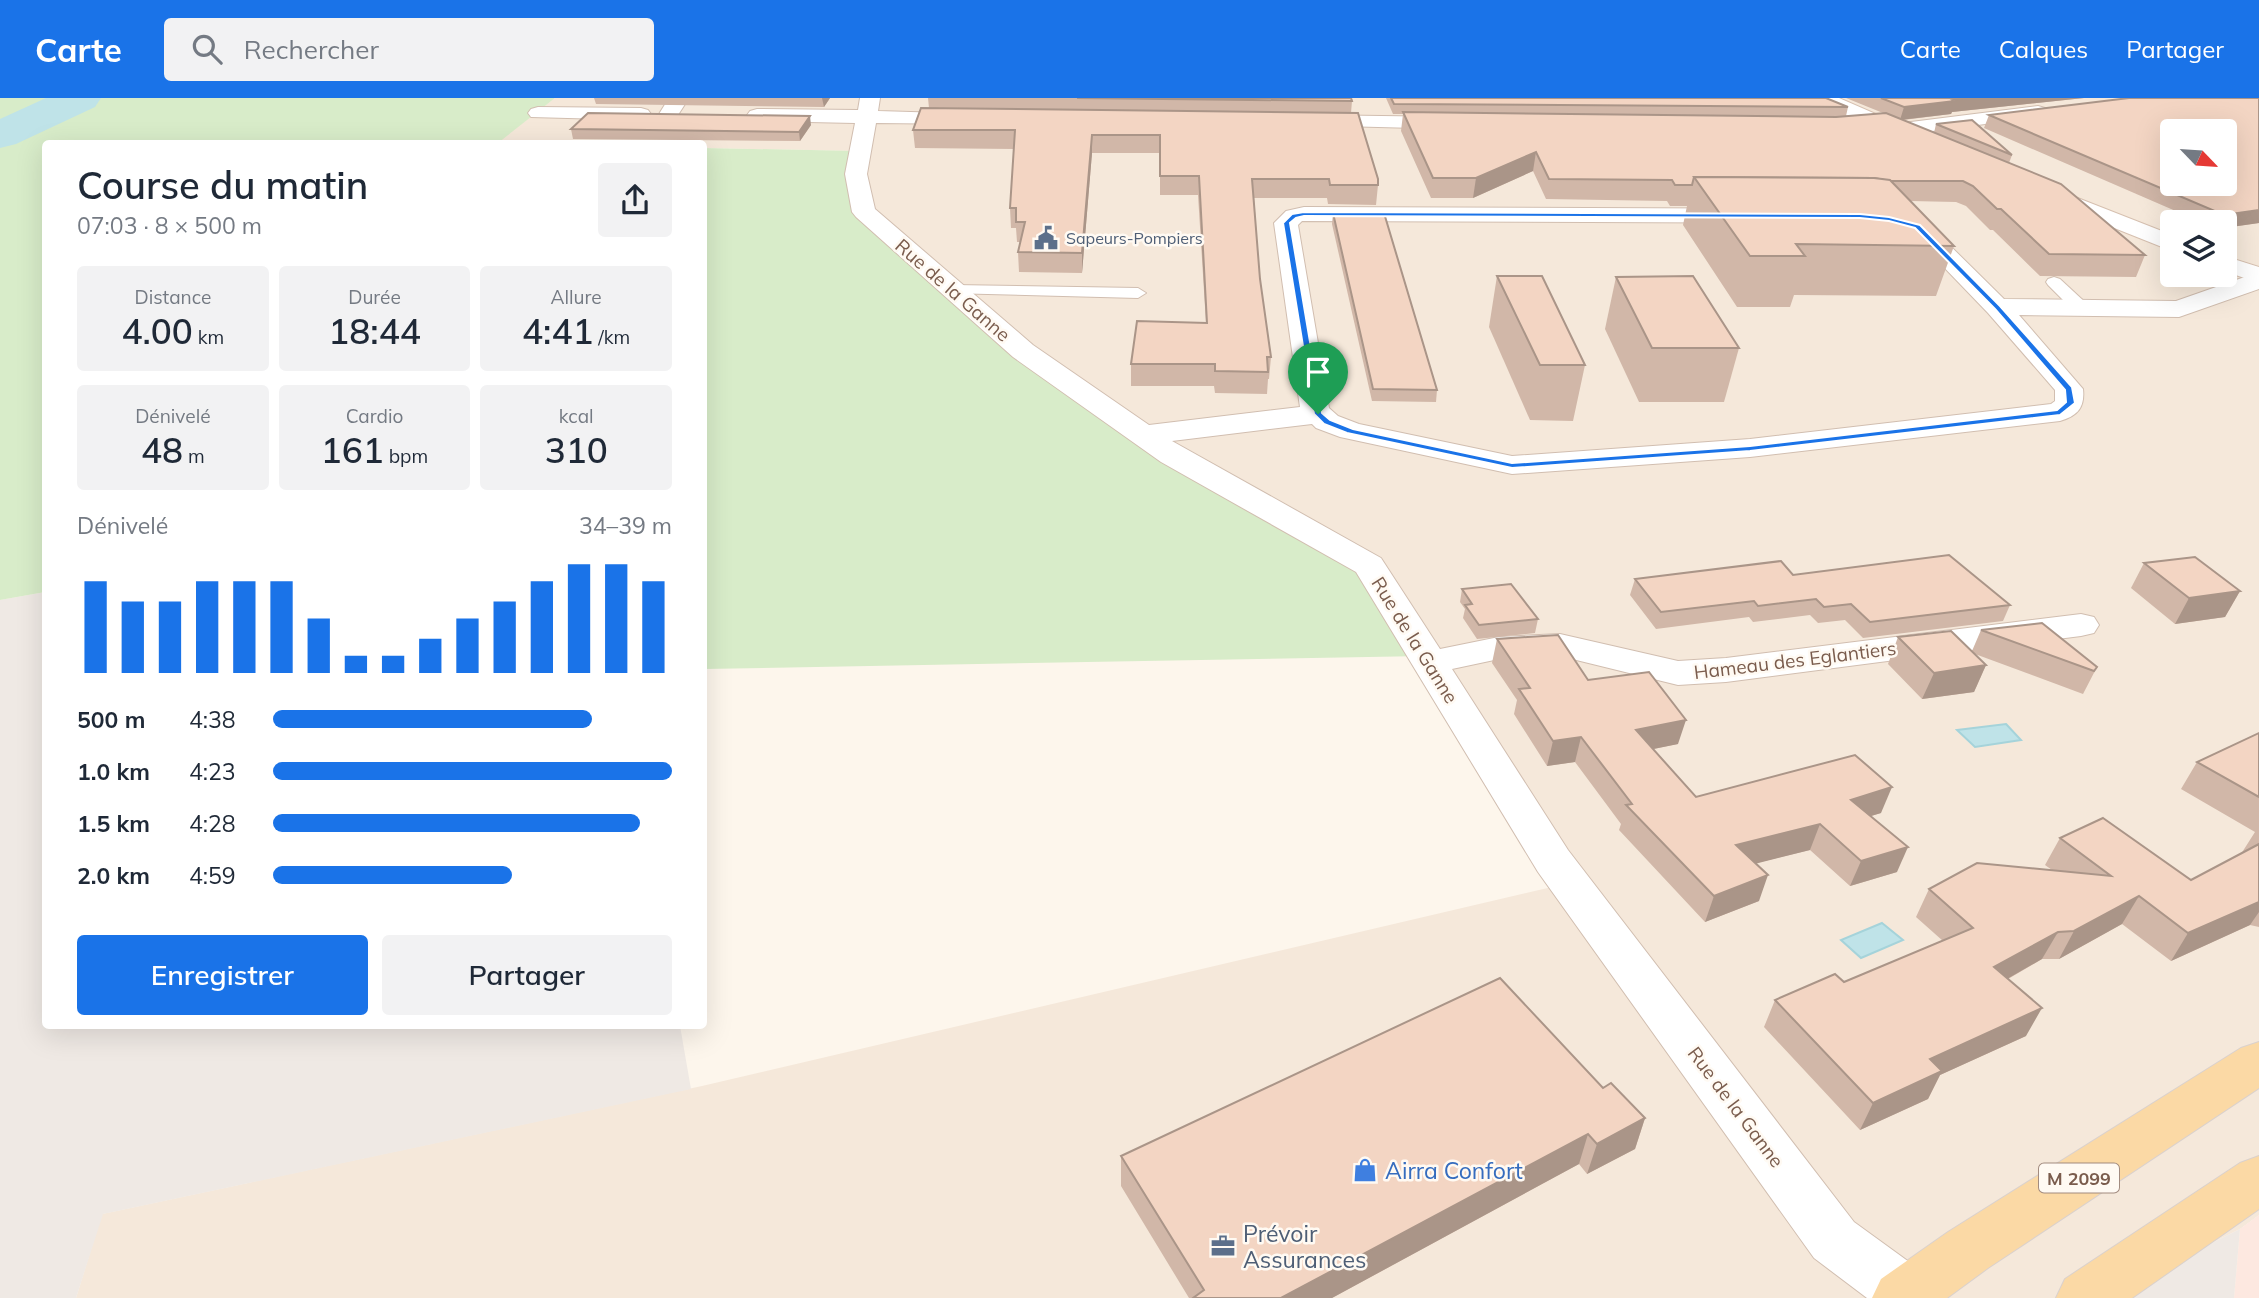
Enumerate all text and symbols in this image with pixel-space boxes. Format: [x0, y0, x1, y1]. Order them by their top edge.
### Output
search box [164, 18, 654, 81]
text: Carte [35, 29, 122, 70]
icon: search [188, 30, 226, 68]
text: Rechercher [244, 33, 379, 66]
text: Carte [1900, 34, 1961, 64]
text: Calques [1999, 34, 2088, 64]
text: Partager [2126, 34, 2224, 64]
north arrow [2160, 119, 2236, 196]
map controls [2160, 119, 2237, 287]
text: Course du matin [77, 161, 368, 209]
button: share [598, 163, 672, 237]
button: layers [2160, 210, 2237, 287]
text: 07:03 · 8 × 500 m [77, 211, 262, 240]
public building icon: Sapeurs-Pompiers [1032, 224, 1060, 252]
place label: Sapeurs-Pompiers [1066, 228, 1203, 248]
street label: Rue de la Ganne [890, 233, 1016, 347]
text: Distance [134, 285, 211, 309]
text: Durée [348, 285, 401, 309]
text: Allure [551, 285, 602, 309]
text: 4.00 [121, 309, 193, 353]
text: 18:44 [328, 309, 421, 353]
text: 4:41 [522, 309, 593, 353]
text: km [193, 325, 224, 349]
text: /km [593, 325, 630, 349]
pin [1288, 342, 1348, 414]
icon: arrive [1299, 353, 1337, 391]
text: Dénivelé [135, 404, 211, 428]
text: Cardio [346, 404, 403, 428]
text: kcal [559, 404, 594, 428]
text: 48 [141, 428, 183, 472]
text: 161 [321, 428, 384, 472]
text: 310 [545, 428, 608, 472]
text: m [183, 444, 205, 468]
text: bpm [384, 444, 428, 468]
text: Dénivelé [77, 511, 168, 540]
text: 34–39 m [579, 511, 672, 540]
street label: Rue de la Ganne [1366, 572, 1464, 708]
street label: Hameau des Eglantiers [1692, 636, 1898, 684]
text: 500 m [77, 705, 145, 734]
text: 4:38 [189, 705, 236, 734]
text: 1.0 km [77, 757, 150, 786]
text: 4:23 [189, 757, 236, 786]
text: 1.5 km [77, 809, 150, 838]
text: 4:28 [189, 809, 236, 838]
text: 2.0 km [77, 861, 150, 890]
text: 4:59 [189, 861, 236, 890]
button: Enregistrer [77, 935, 368, 1015]
button: Partager [382, 935, 672, 1015]
street label: Rue de la Ganne [1683, 1042, 1789, 1172]
shop icon: Airra Confort [1351, 1156, 1379, 1184]
place label: Airra Confort [1385, 1156, 1523, 1185]
road number: M 2099 [2039, 1163, 2119, 1192]
place label: Prévoir Assurances [1243, 1219, 1366, 1274]
office icon: Prévoir Assurances [1209, 1232, 1237, 1260]

